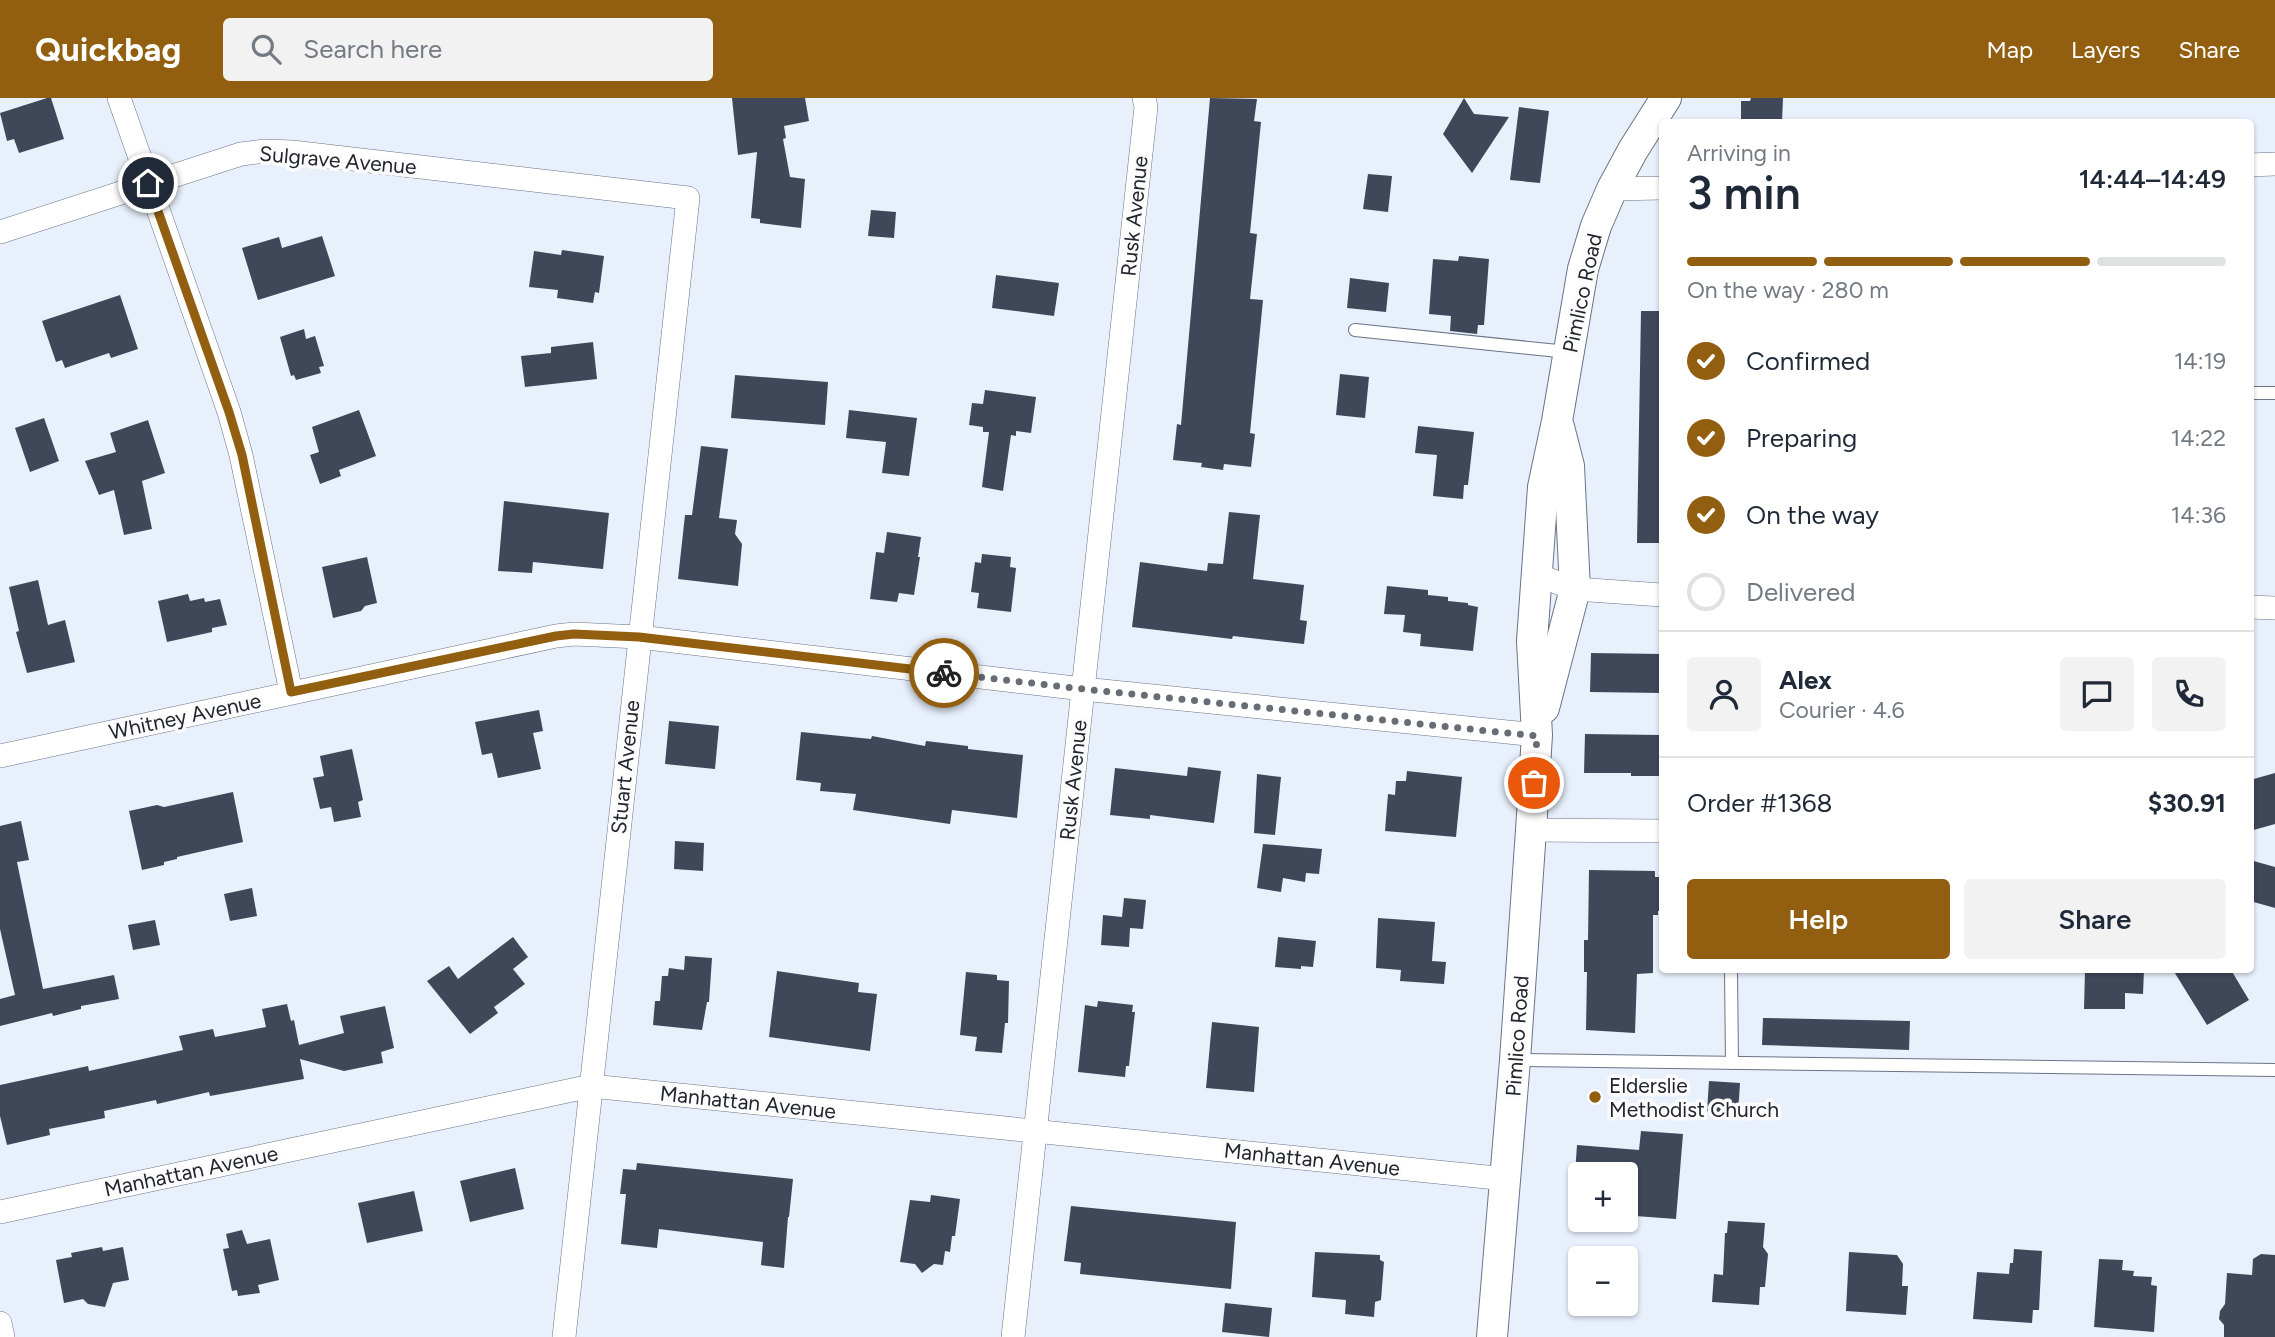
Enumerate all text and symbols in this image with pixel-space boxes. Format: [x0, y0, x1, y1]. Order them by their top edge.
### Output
search box [223, 18, 713, 81]
text: Quickbag [35, 30, 181, 69]
icon: search [247, 30, 285, 68]
text: Search here [303, 33, 442, 65]
text: Map [1986, 35, 2033, 64]
text: Layers [2071, 35, 2140, 64]
text: Share [2178, 35, 2240, 64]
text: Arriving in [1687, 139, 1791, 167]
street label: Sulgrave Avenue [258, 141, 418, 179]
pin [118, 153, 178, 213]
street label: Rusk Avenue [1115, 155, 1153, 277]
text: 14:44–14:49 [2079, 163, 2226, 195]
icon: home [129, 164, 167, 202]
text: 3 min [1687, 165, 1801, 221]
street label: Pimlico Road [1557, 231, 1607, 355]
text: On the way · 280 m [1687, 276, 1889, 304]
icon: check [1687, 342, 1725, 380]
text: Confirmed [1746, 345, 1870, 377]
text: 14:19 [2174, 347, 2226, 375]
icon: check [1687, 419, 1725, 457]
text: Preparing [1746, 422, 1857, 454]
text: 14:22 [2171, 424, 2226, 452]
icon: check [1687, 496, 1725, 534]
text: On the way [1746, 499, 1879, 531]
text: 14:36 [2171, 501, 2226, 529]
text: Delivered [1746, 576, 1855, 608]
courier [909, 638, 979, 708]
icon: bike [925, 654, 963, 692]
button: person [1687, 657, 1761, 731]
button: chat [2060, 657, 2134, 731]
button: phone [2152, 657, 2226, 731]
text: Alex [1779, 664, 1832, 696]
street label: Whitney Avenue [107, 688, 263, 744]
text: Courier · 4.6 [1779, 696, 1905, 724]
street label: Stuart Avenue [606, 699, 644, 835]
street label: Rusk Avenue [1054, 719, 1092, 841]
pin [1504, 753, 1564, 813]
icon: bag [1515, 764, 1553, 802]
text: Order #1368 [1687, 787, 1833, 819]
text: $30.91 [2148, 787, 2226, 819]
button: Help [1687, 879, 1950, 959]
button: Share [1964, 879, 2226, 959]
street label: Pimlico Road [1500, 975, 1534, 1097]
place label: Elderslie Methodist Church [1609, 1073, 1779, 1122]
street label: Manhattan Avenue [659, 1080, 837, 1124]
marker: Elderslie Methodist Church [1587, 1089, 1603, 1105]
street label: Manhattan Avenue [1223, 1137, 1401, 1181]
street label: Manhattan Avenue [102, 1140, 280, 1202]
map controls [1568, 1162, 1638, 1316]
button: + [1568, 1162, 1638, 1232]
button: − [1568, 1246, 1638, 1316]

